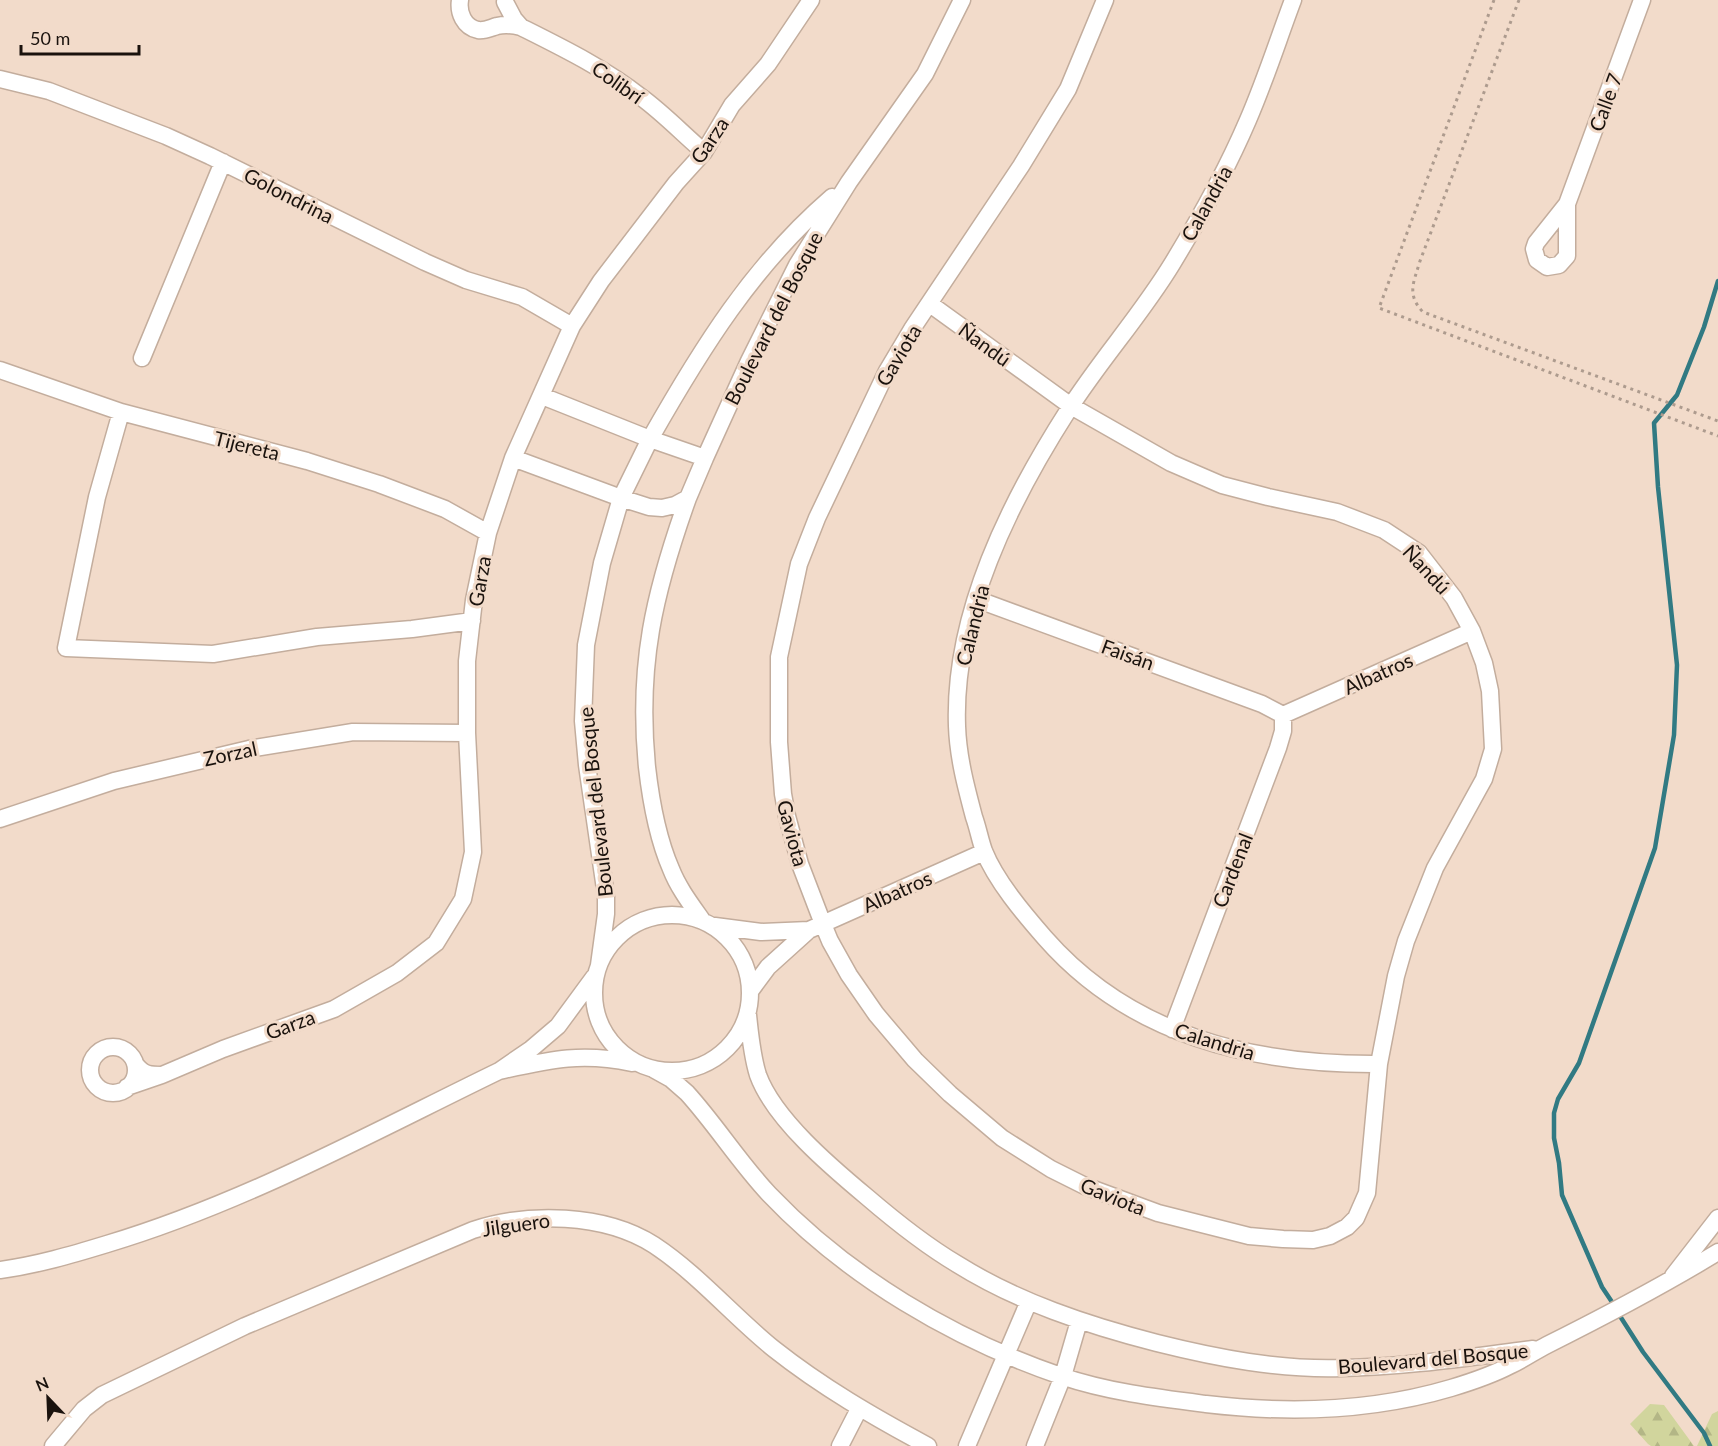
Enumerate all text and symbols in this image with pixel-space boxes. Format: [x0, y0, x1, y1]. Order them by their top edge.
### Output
scale bar [21, 18, 140, 56]
text: 50 m [30, 27, 70, 49]
street label: Colibrí [588, 56, 649, 109]
street label: Calle 7 [1583, 70, 1627, 134]
street label: Garza [685, 112, 733, 168]
street label: Calandria [1176, 161, 1236, 245]
street label: Golondrina [240, 162, 338, 228]
street label: Boulevard del Bosque [719, 228, 827, 408]
street label: Ñandú [954, 317, 1016, 371]
street label: Gaviota [870, 320, 926, 390]
street label: Tijereta [212, 425, 282, 465]
street label: Ñandú [1398, 539, 1456, 599]
street label: Garza [463, 554, 495, 608]
street label: Calandria [950, 582, 994, 668]
street label: Faisán [1098, 633, 1158, 675]
street label: Albatros [1340, 647, 1416, 699]
street label: Boulevard del Bosque [573, 706, 617, 898]
street label: Zorzal [201, 736, 259, 770]
street label: Gaviota [773, 797, 813, 869]
street label: Cardenal [1207, 829, 1257, 911]
street label: Albatros [859, 865, 935, 917]
street label: Garza [262, 1004, 318, 1044]
street label: Calandria [1172, 1017, 1258, 1065]
street label: Gaviota [1077, 1172, 1149, 1220]
street label: Jilguero [481, 1207, 551, 1241]
street label: Boulevard del Bosque [1337, 1338, 1529, 1378]
north arrow [18, 1368, 78, 1428]
text: N [33, 1373, 51, 1395]

